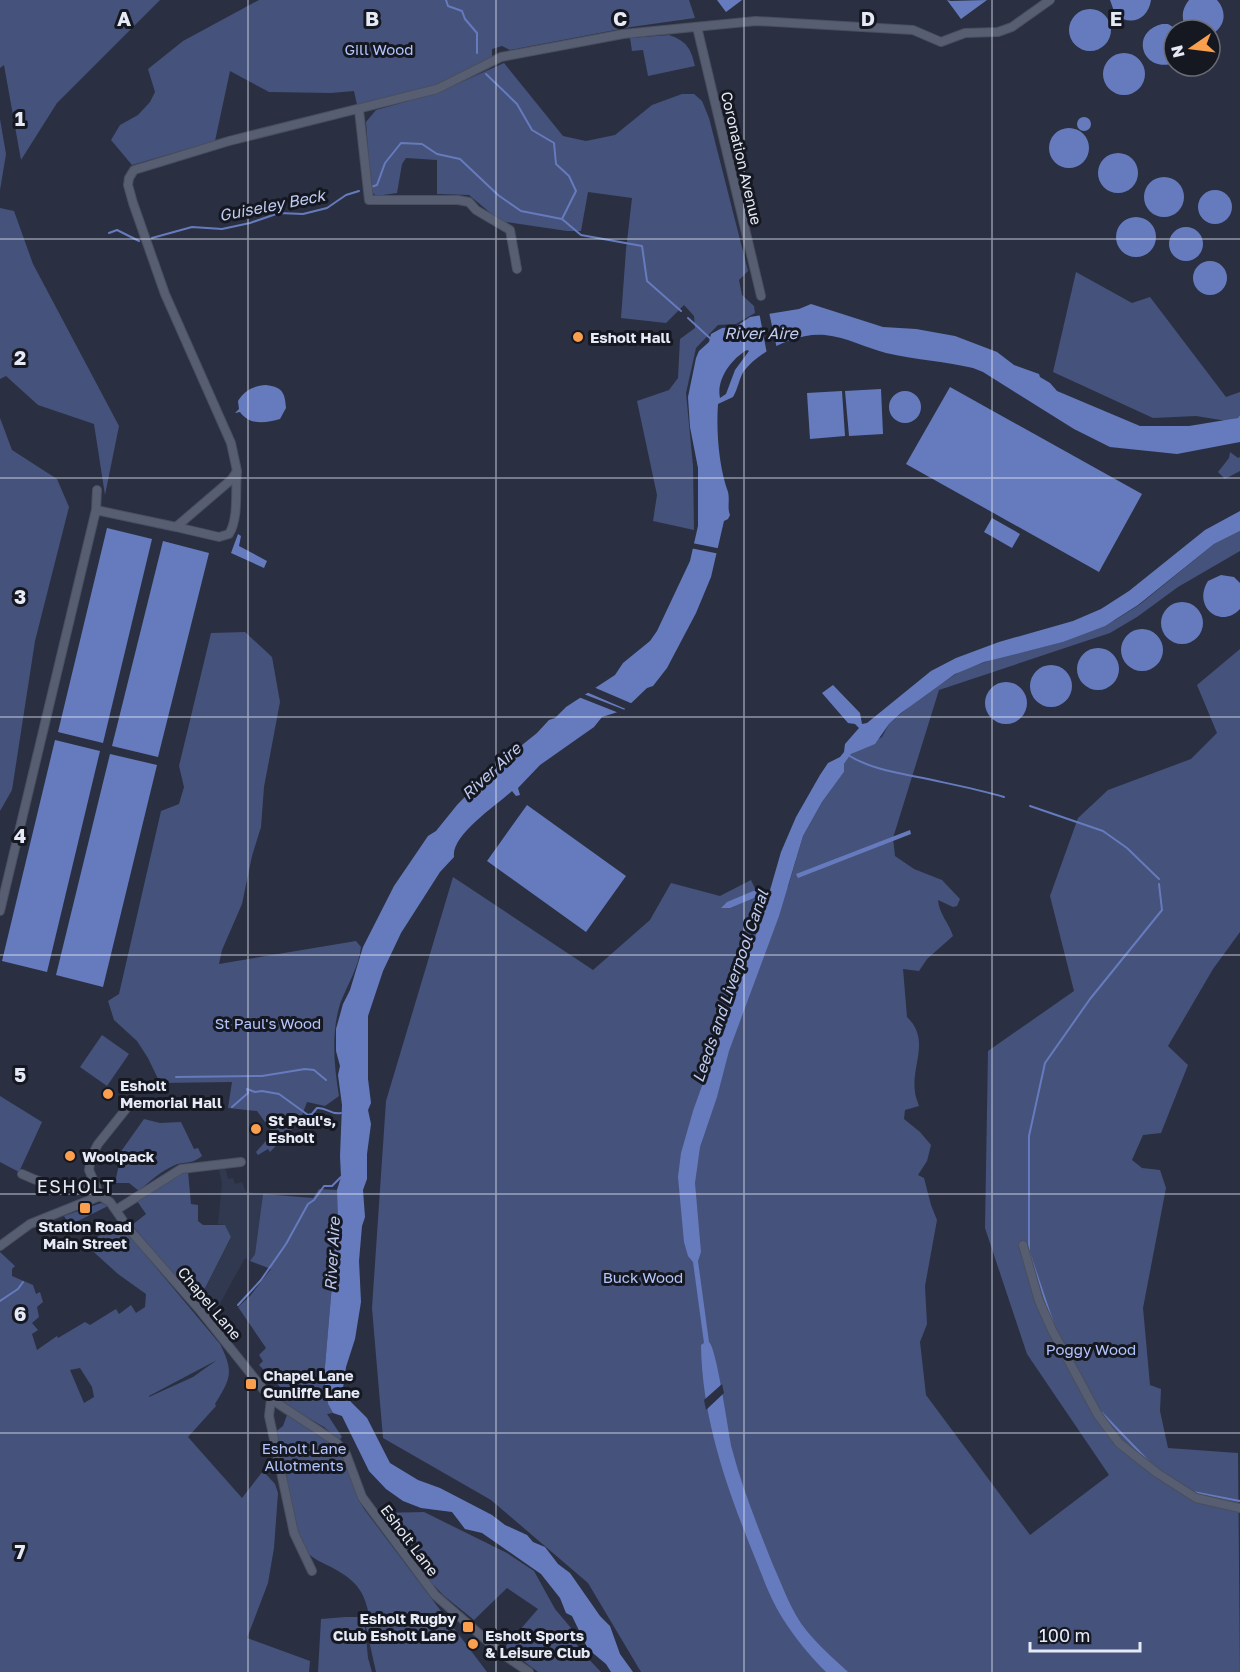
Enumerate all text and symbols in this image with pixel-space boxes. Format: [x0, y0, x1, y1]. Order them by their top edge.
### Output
text: A [117, 6, 131, 30]
text: B [365, 6, 379, 30]
text: C [613, 6, 627, 30]
text: D [861, 6, 875, 30]
text: E [1110, 6, 1122, 30]
north arrow [1162, 18, 1222, 78]
park label: Gill Wood [345, 40, 413, 58]
text: N [1166, 43, 1189, 60]
street label: Coronation Avenue [718, 90, 766, 227]
text: 1 [15, 106, 25, 130]
water label: Guiseley Beck [217, 185, 329, 225]
water label: River Aire [724, 323, 800, 343]
place label: Esholt Hall [590, 328, 670, 346]
marker: Esholt Hall [571, 330, 585, 344]
text: 2 [14, 345, 26, 369]
text: 3 [14, 584, 26, 608]
water label: River Aire [457, 737, 526, 803]
text: 4 [14, 823, 26, 847]
water label: Leeds and Liverpool Canal [688, 886, 773, 1085]
park label: St Paul's Wood [215, 1014, 321, 1032]
text: 5 [14, 1062, 26, 1086]
place label: Esholt Memorial Hall [120, 1076, 222, 1111]
marker: Esholt Memorial Hall [101, 1087, 115, 1101]
place label: St Paul's, Esholt [268, 1111, 336, 1146]
marker: St Paul's, Esholt [249, 1122, 263, 1136]
place label: Woolpack [82, 1147, 155, 1165]
marker: Woolpack [63, 1149, 77, 1163]
district label: ESHOLT [37, 1175, 115, 1197]
marker: Station Road Main Street [78, 1201, 92, 1215]
water label: River Aire [320, 1215, 344, 1291]
place label: Station Road Main Street [38, 1217, 132, 1252]
street label: Chapel Lane [174, 1263, 246, 1343]
park label: Buck Wood [603, 1268, 683, 1286]
text: 6 [14, 1301, 26, 1325]
park label: Poggy Wood [1046, 1340, 1136, 1358]
place label: Chapel Lane Cunliffe Lane [263, 1366, 360, 1401]
marker: Chapel Lane Cunliffe Lane [244, 1377, 258, 1391]
park label: Esholt Lane Allotments [262, 1439, 347, 1474]
street label: Esholt Lane [377, 1501, 443, 1579]
text: 7 [15, 1539, 26, 1563]
place label: Esholt Rugby Club Esholt Lane [333, 1609, 456, 1644]
scale bar [1030, 1615, 1140, 1653]
marker: Esholt Rugby Club Esholt Lane [461, 1620, 475, 1634]
text: 100 m [1039, 1624, 1090, 1646]
place label: Esholt Sports & Leisure Club [485, 1626, 590, 1661]
marker: Esholt Sports & Leisure Club [466, 1637, 480, 1651]

